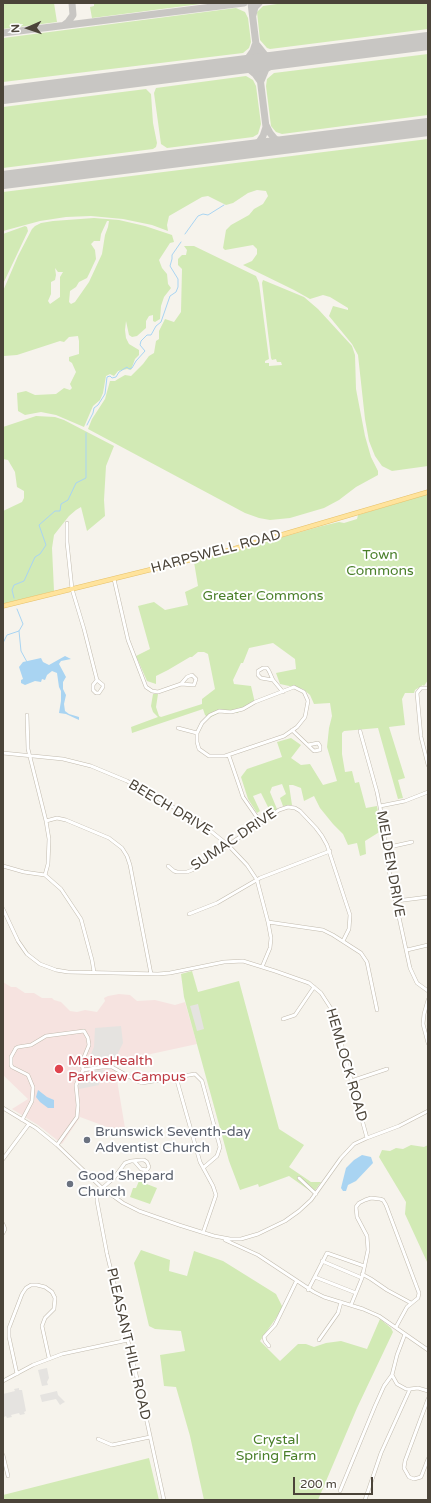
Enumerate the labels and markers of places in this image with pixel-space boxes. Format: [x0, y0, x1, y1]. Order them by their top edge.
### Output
place label: MaineHealth Parkview Campus [68, 1053, 186, 1086]
marker: MaineHealth Parkview Campus [53, 1063, 65, 1075]
place label: Brunswick Seventh-day Adventist Church [95, 1124, 251, 1156]
marker: Brunswick Seventh-day Adventist Church [82, 1135, 92, 1145]
place label: Good Shepard Church [78, 1168, 174, 1200]
marker: Good Shepard Church [65, 1179, 75, 1189]

